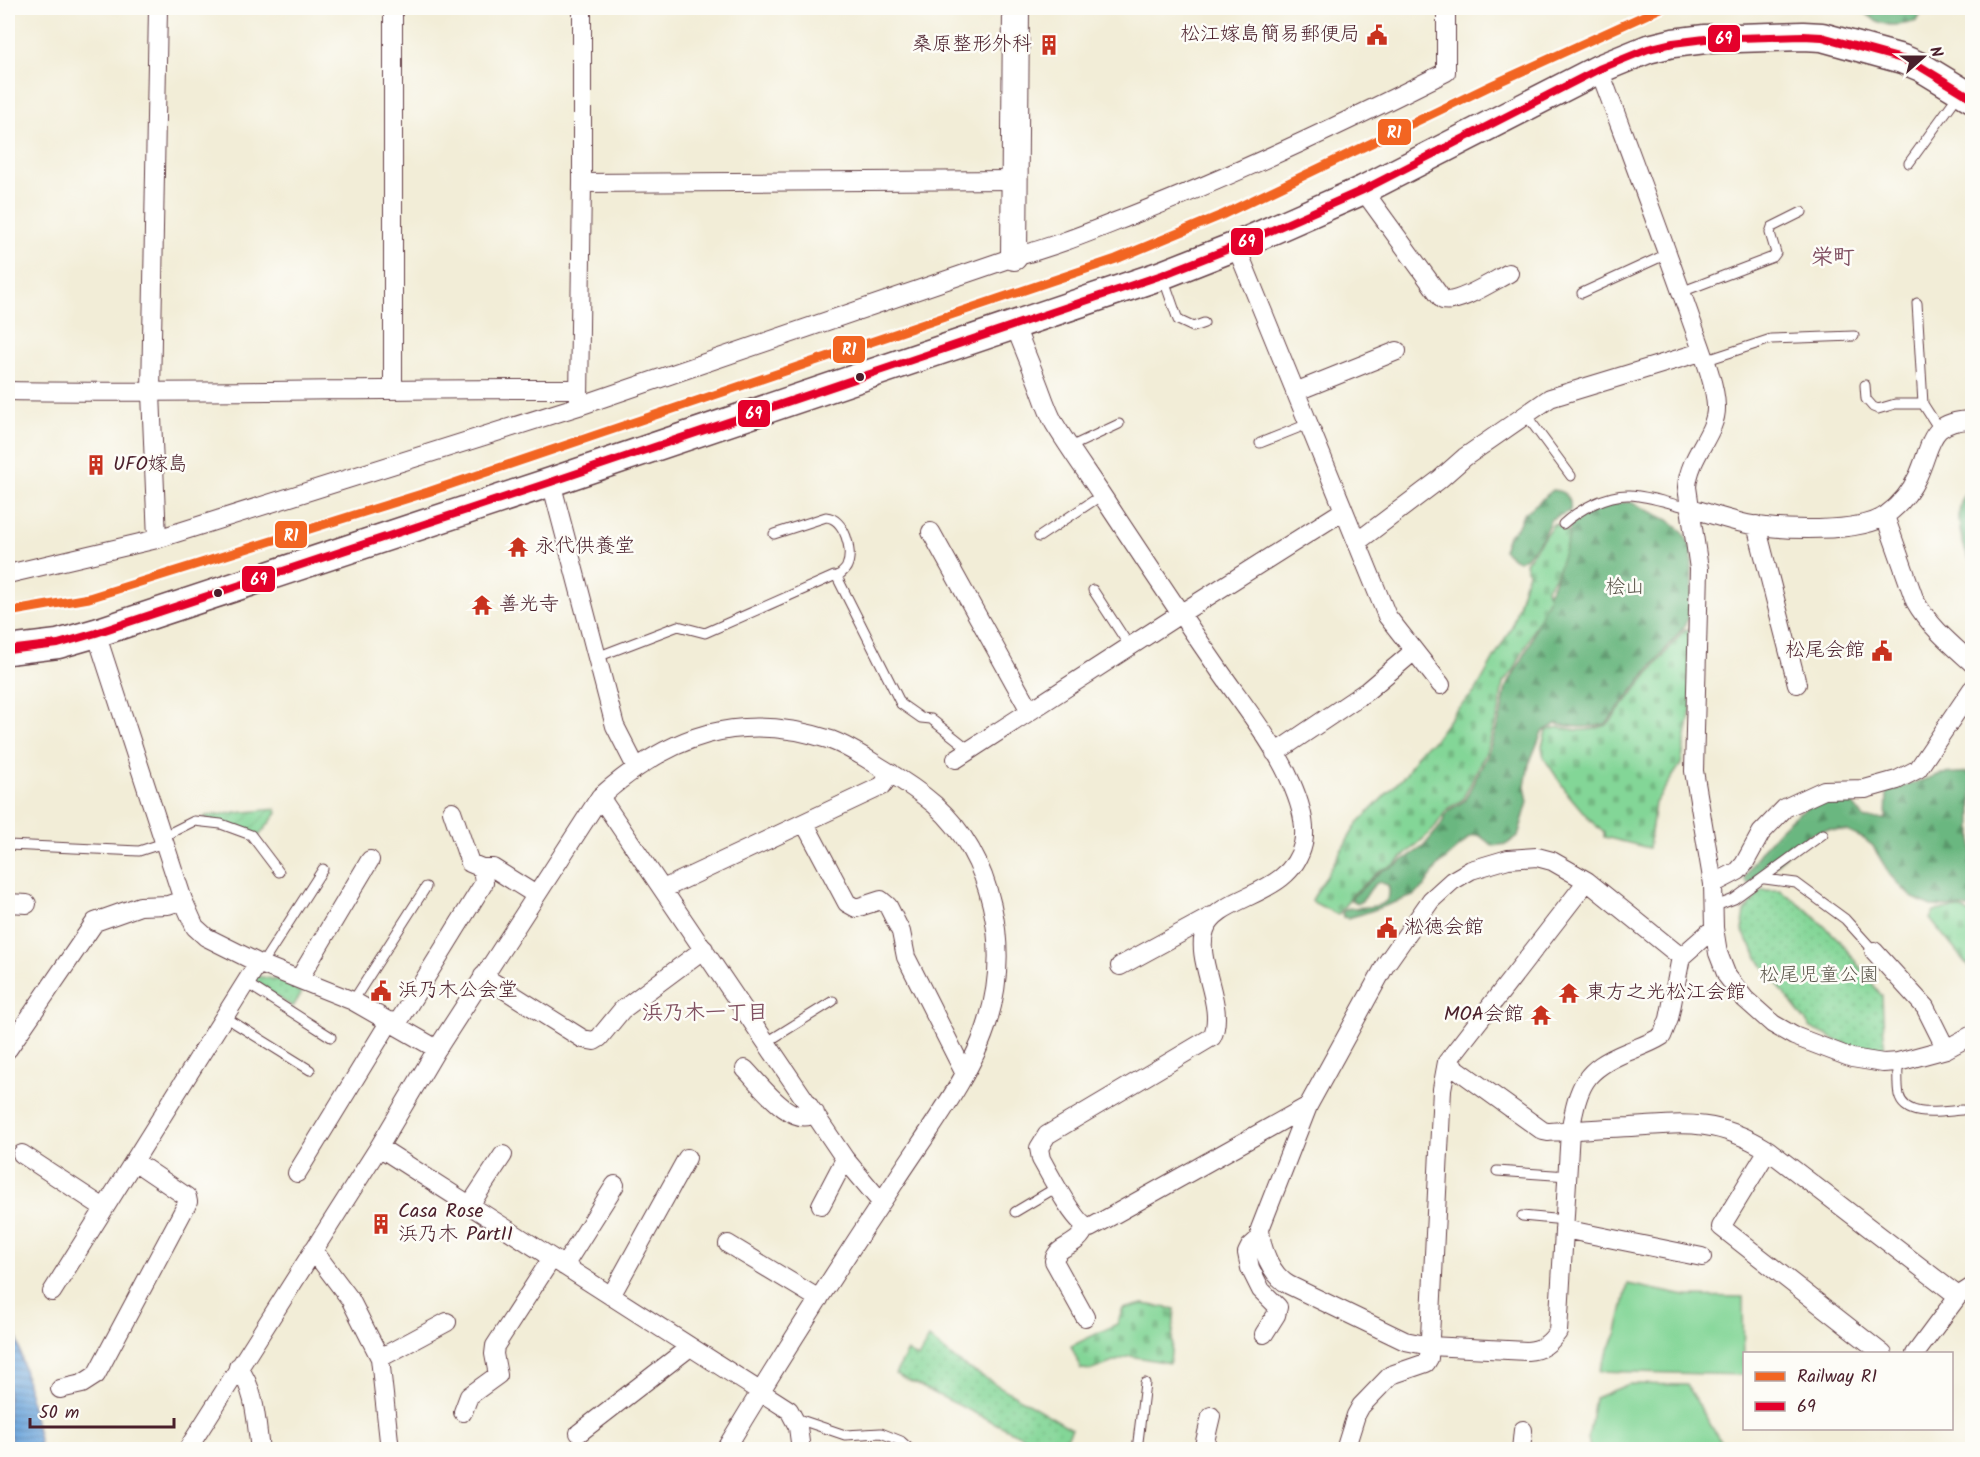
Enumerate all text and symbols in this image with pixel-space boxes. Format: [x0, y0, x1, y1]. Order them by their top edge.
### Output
place label: 松江嫁島簡易郵便局 [1180, 19, 1360, 51]
public building icon: 松江嫁島簡易郵便局 [1365, 23, 1389, 47]
line badge: 69 [1707, 24, 1741, 53]
text: 69 [1716, 27, 1732, 52]
north arrow [1893, 27, 1953, 87]
place label: 桑原整形外科 [912, 29, 1032, 61]
building icon: 桑原整形外科 [1037, 33, 1061, 57]
text: N [1922, 43, 1949, 61]
line badge: R1 [1377, 118, 1412, 146]
text: R1 [1387, 121, 1401, 146]
line badge: 69 [1230, 227, 1264, 256]
text: 69 [1239, 230, 1255, 255]
district label: 栄町 [1811, 241, 1855, 276]
line badge: R1 [832, 335, 866, 364]
text: R1 [842, 338, 856, 363]
unlabelled marker [854, 371, 866, 383]
line badge: 69 [737, 399, 771, 428]
text: 69 [746, 402, 762, 427]
place label: UFO嫁島 [113, 449, 188, 481]
building icon: UFO嫁島 [84, 453, 108, 477]
line badge: R1 [274, 520, 308, 549]
text: R1 [284, 524, 298, 549]
place label: 永代供養堂 [535, 531, 635, 563]
temple icon: 永代供養堂 [506, 535, 530, 559]
line badge: 69 [241, 565, 276, 593]
text: 69 [251, 568, 267, 593]
park label: 桧山 [1605, 572, 1645, 604]
unlabelled marker [212, 587, 224, 599]
place label: 善光寺 [499, 589, 559, 621]
temple icon: 善光寺 [470, 593, 494, 617]
place label: 松尾会館 [1785, 635, 1865, 667]
public building icon: 松尾会館 [1870, 639, 1894, 663]
place label: 淞徳会館 [1404, 912, 1484, 944]
public building icon: 淞徳会館 [1375, 916, 1399, 940]
park label: 松尾児童公園 [1759, 960, 1879, 992]
place label: 浜乃木公会堂 [398, 975, 518, 1007]
place label: 東方之光松江会館 [1586, 977, 1746, 1009]
public building icon: 浜乃木公会堂 [369, 979, 393, 1003]
temple icon: 東方之光松江会館 [1557, 981, 1581, 1005]
district label: 浜乃木一丁目 [642, 997, 768, 1030]
place label: MOA会館 [1444, 999, 1524, 1031]
temple icon: MOA会館 [1529, 1003, 1553, 1027]
place label: Casa Rose 浜乃木 PartII [398, 1196, 513, 1251]
building icon: Casa Rose 浜乃木 PartII [369, 1212, 393, 1236]
legend [1743, 1352, 1953, 1430]
text: Railway R1 [1797, 1363, 1877, 1392]
scale bar [30, 1391, 174, 1429]
text: 69 [1797, 1393, 1816, 1422]
text: 50 m [39, 1399, 79, 1428]

